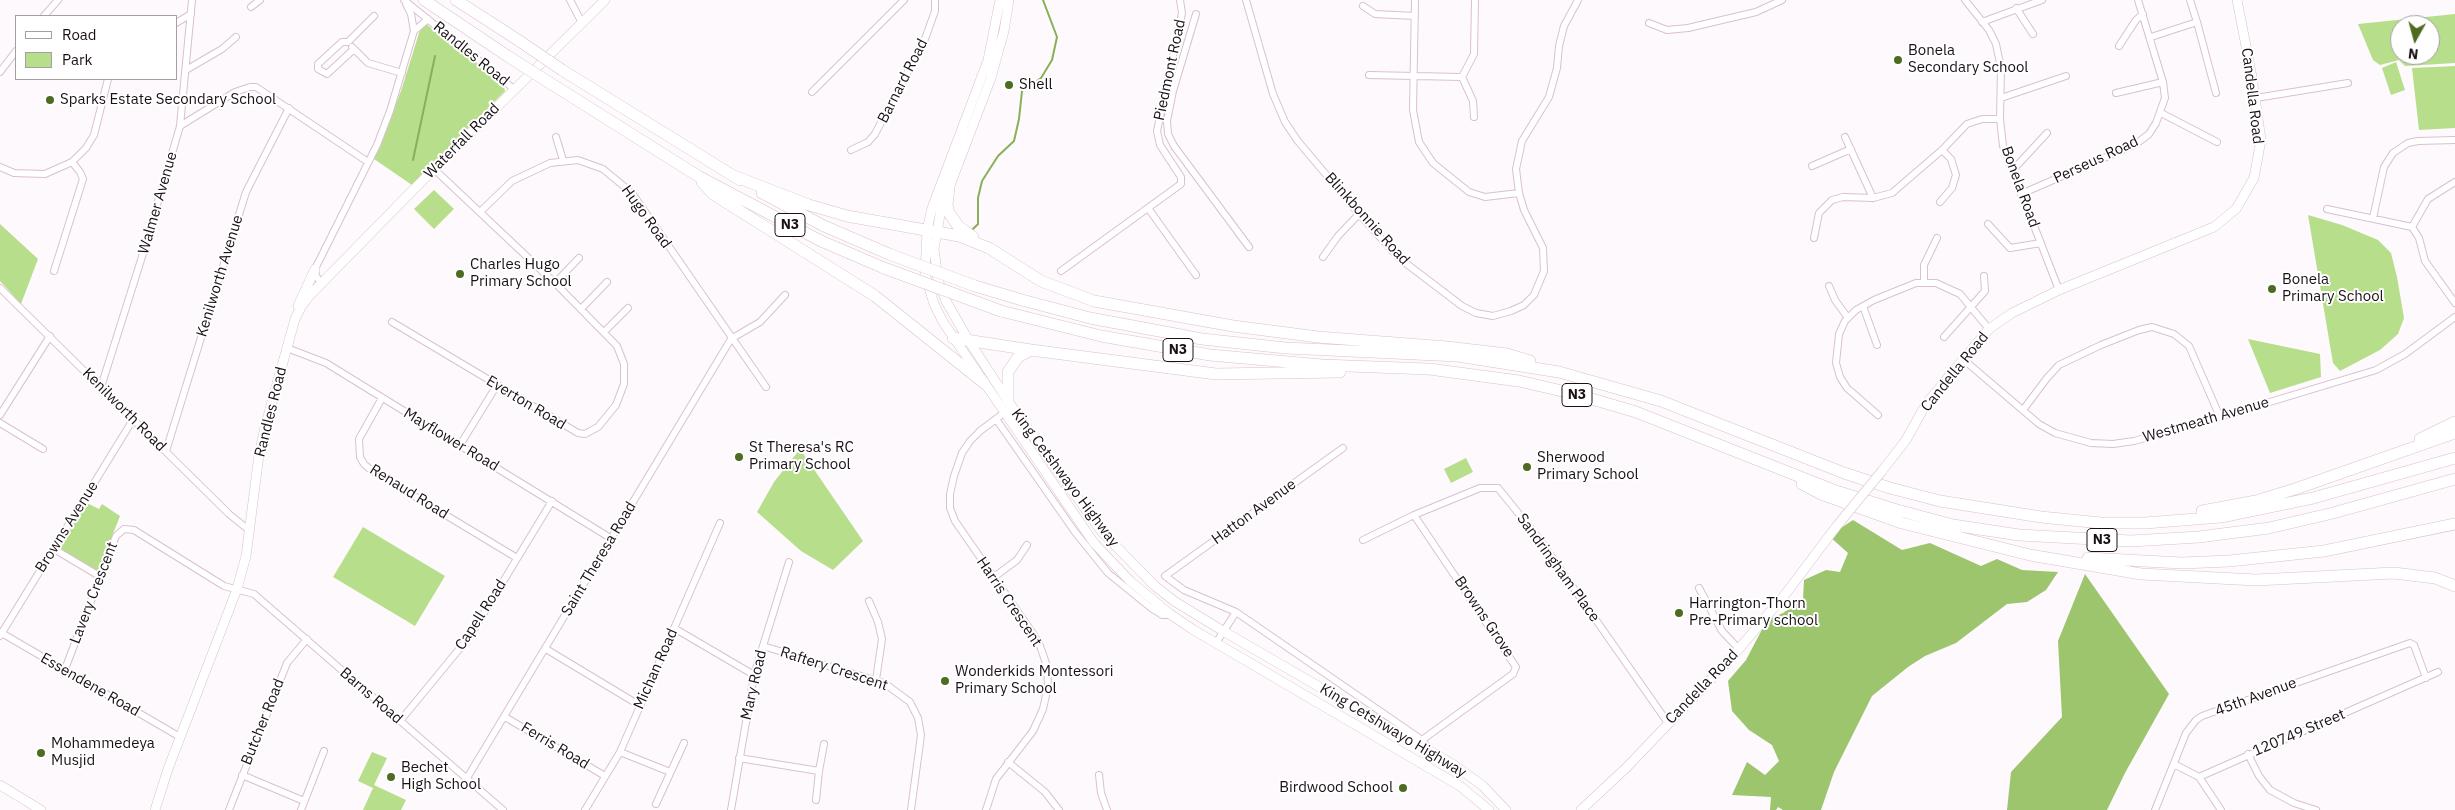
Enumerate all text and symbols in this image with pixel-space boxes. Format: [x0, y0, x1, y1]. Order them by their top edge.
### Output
legend [15, 15, 178, 80]
north arrow [2390, 15, 2440, 65]
street label: Randles Road [429, 18, 513, 90]
street label: Piedmont Road [1150, 18, 1190, 122]
text: Road [62, 25, 97, 44]
street label: Barnard Road [874, 36, 932, 126]
place label: Bonela Secondary School [1908, 42, 2028, 77]
text: N [2407, 44, 2419, 63]
street label: Candella Road [2237, 47, 2267, 145]
text: Park [62, 50, 92, 69]
marker: Bonela Secondary School [1892, 54, 1904, 66]
place label: Shell [1019, 76, 1053, 94]
marker: Shell [1003, 79, 1015, 91]
place label: Sparks Estate Secondary School [60, 91, 276, 109]
marker: Sparks Estate Secondary School [44, 94, 56, 106]
street label: Waterfall Road [421, 100, 503, 182]
street label: Perseus Road [2051, 132, 2141, 188]
street label: Bonela Road [1997, 144, 2043, 230]
street label: Walmer Avenue [135, 150, 181, 256]
street label: Blinkbonnie Road [1321, 169, 1413, 269]
street label: Hugo Road [617, 182, 675, 252]
street label: Kenilworth Avenue [193, 213, 247, 339]
road number: N3 [775, 214, 805, 236]
place label: Charles Hugo Primary School [470, 256, 572, 291]
marker: Charles Hugo Primary School [454, 268, 466, 280]
place label: Bonela Primary School [2282, 271, 2384, 306]
marker: Bonela Primary School [2266, 283, 2278, 295]
street label: Candella Road [1918, 329, 1992, 415]
road number: N3 [1163, 338, 1193, 362]
street label: Kenilworth Road [78, 364, 170, 456]
street label: Randles Road [251, 365, 291, 459]
street label: Everton Road [483, 372, 569, 434]
road number: N3 [1562, 384, 1592, 406]
street label: Westmeath Avenue [2141, 393, 2271, 447]
street label: Mayflower Road [400, 404, 502, 476]
street label: King Cetshwayo Highway [1007, 405, 1123, 551]
place label: St Theresa's RC Primary School [749, 439, 854, 474]
place label: Sherwood Primary School [1537, 449, 1639, 484]
marker: St Theresa's RC Primary School [733, 451, 745, 463]
street label: Renaud Road [366, 461, 452, 523]
marker: Sherwood Primary School [1521, 461, 1533, 473]
street label: Hatton Avenue [1208, 475, 1300, 549]
street label: Browns Avenue [32, 478, 102, 576]
street label: Saint Theresa Road [558, 499, 640, 619]
street label: Sandringham Place [1513, 510, 1603, 626]
road number: N3 [2087, 528, 2117, 552]
street label: Lavery Crescent [66, 540, 122, 646]
street label: Harris Crescent [972, 554, 1046, 650]
street label: Browns Grove [1450, 573, 1518, 661]
street label: Capell Road [452, 576, 510, 654]
place label: Harrington-Thorn Pre-Primary school [1689, 595, 1818, 630]
marker: Harrington-Thorn Pre-Primary school [1673, 607, 1685, 619]
street label: Michan Road [630, 626, 682, 712]
street label: Raftery Crescent [778, 643, 890, 695]
street label: Candella Road [1662, 646, 1742, 728]
street label: Mary Road [737, 648, 771, 722]
street label: Essendene Road [37, 649, 143, 721]
place label: Wonderkids Montessori Primary School [955, 663, 1113, 698]
street label: Barns Road [336, 664, 406, 728]
street label: 45th Avenue [2213, 674, 2299, 720]
marker: Wonderkids Montessori Primary School [939, 675, 951, 687]
street label: Butcher Road [238, 676, 288, 768]
street label: King Cetshwayo Highway [1316, 680, 1470, 782]
street label: 120749 Street [2250, 705, 2348, 761]
street label: Ferris Road [518, 719, 592, 773]
place label: Mohammedeya Musjid [51, 735, 155, 770]
marker: Mohammedeya Musjid [35, 747, 47, 759]
place label: Bechet High School [401, 759, 481, 794]
marker: Bechet High School [385, 771, 397, 783]
place label: Birdwood School [1279, 779, 1393, 797]
marker: Birdwood School [1397, 782, 1409, 794]

